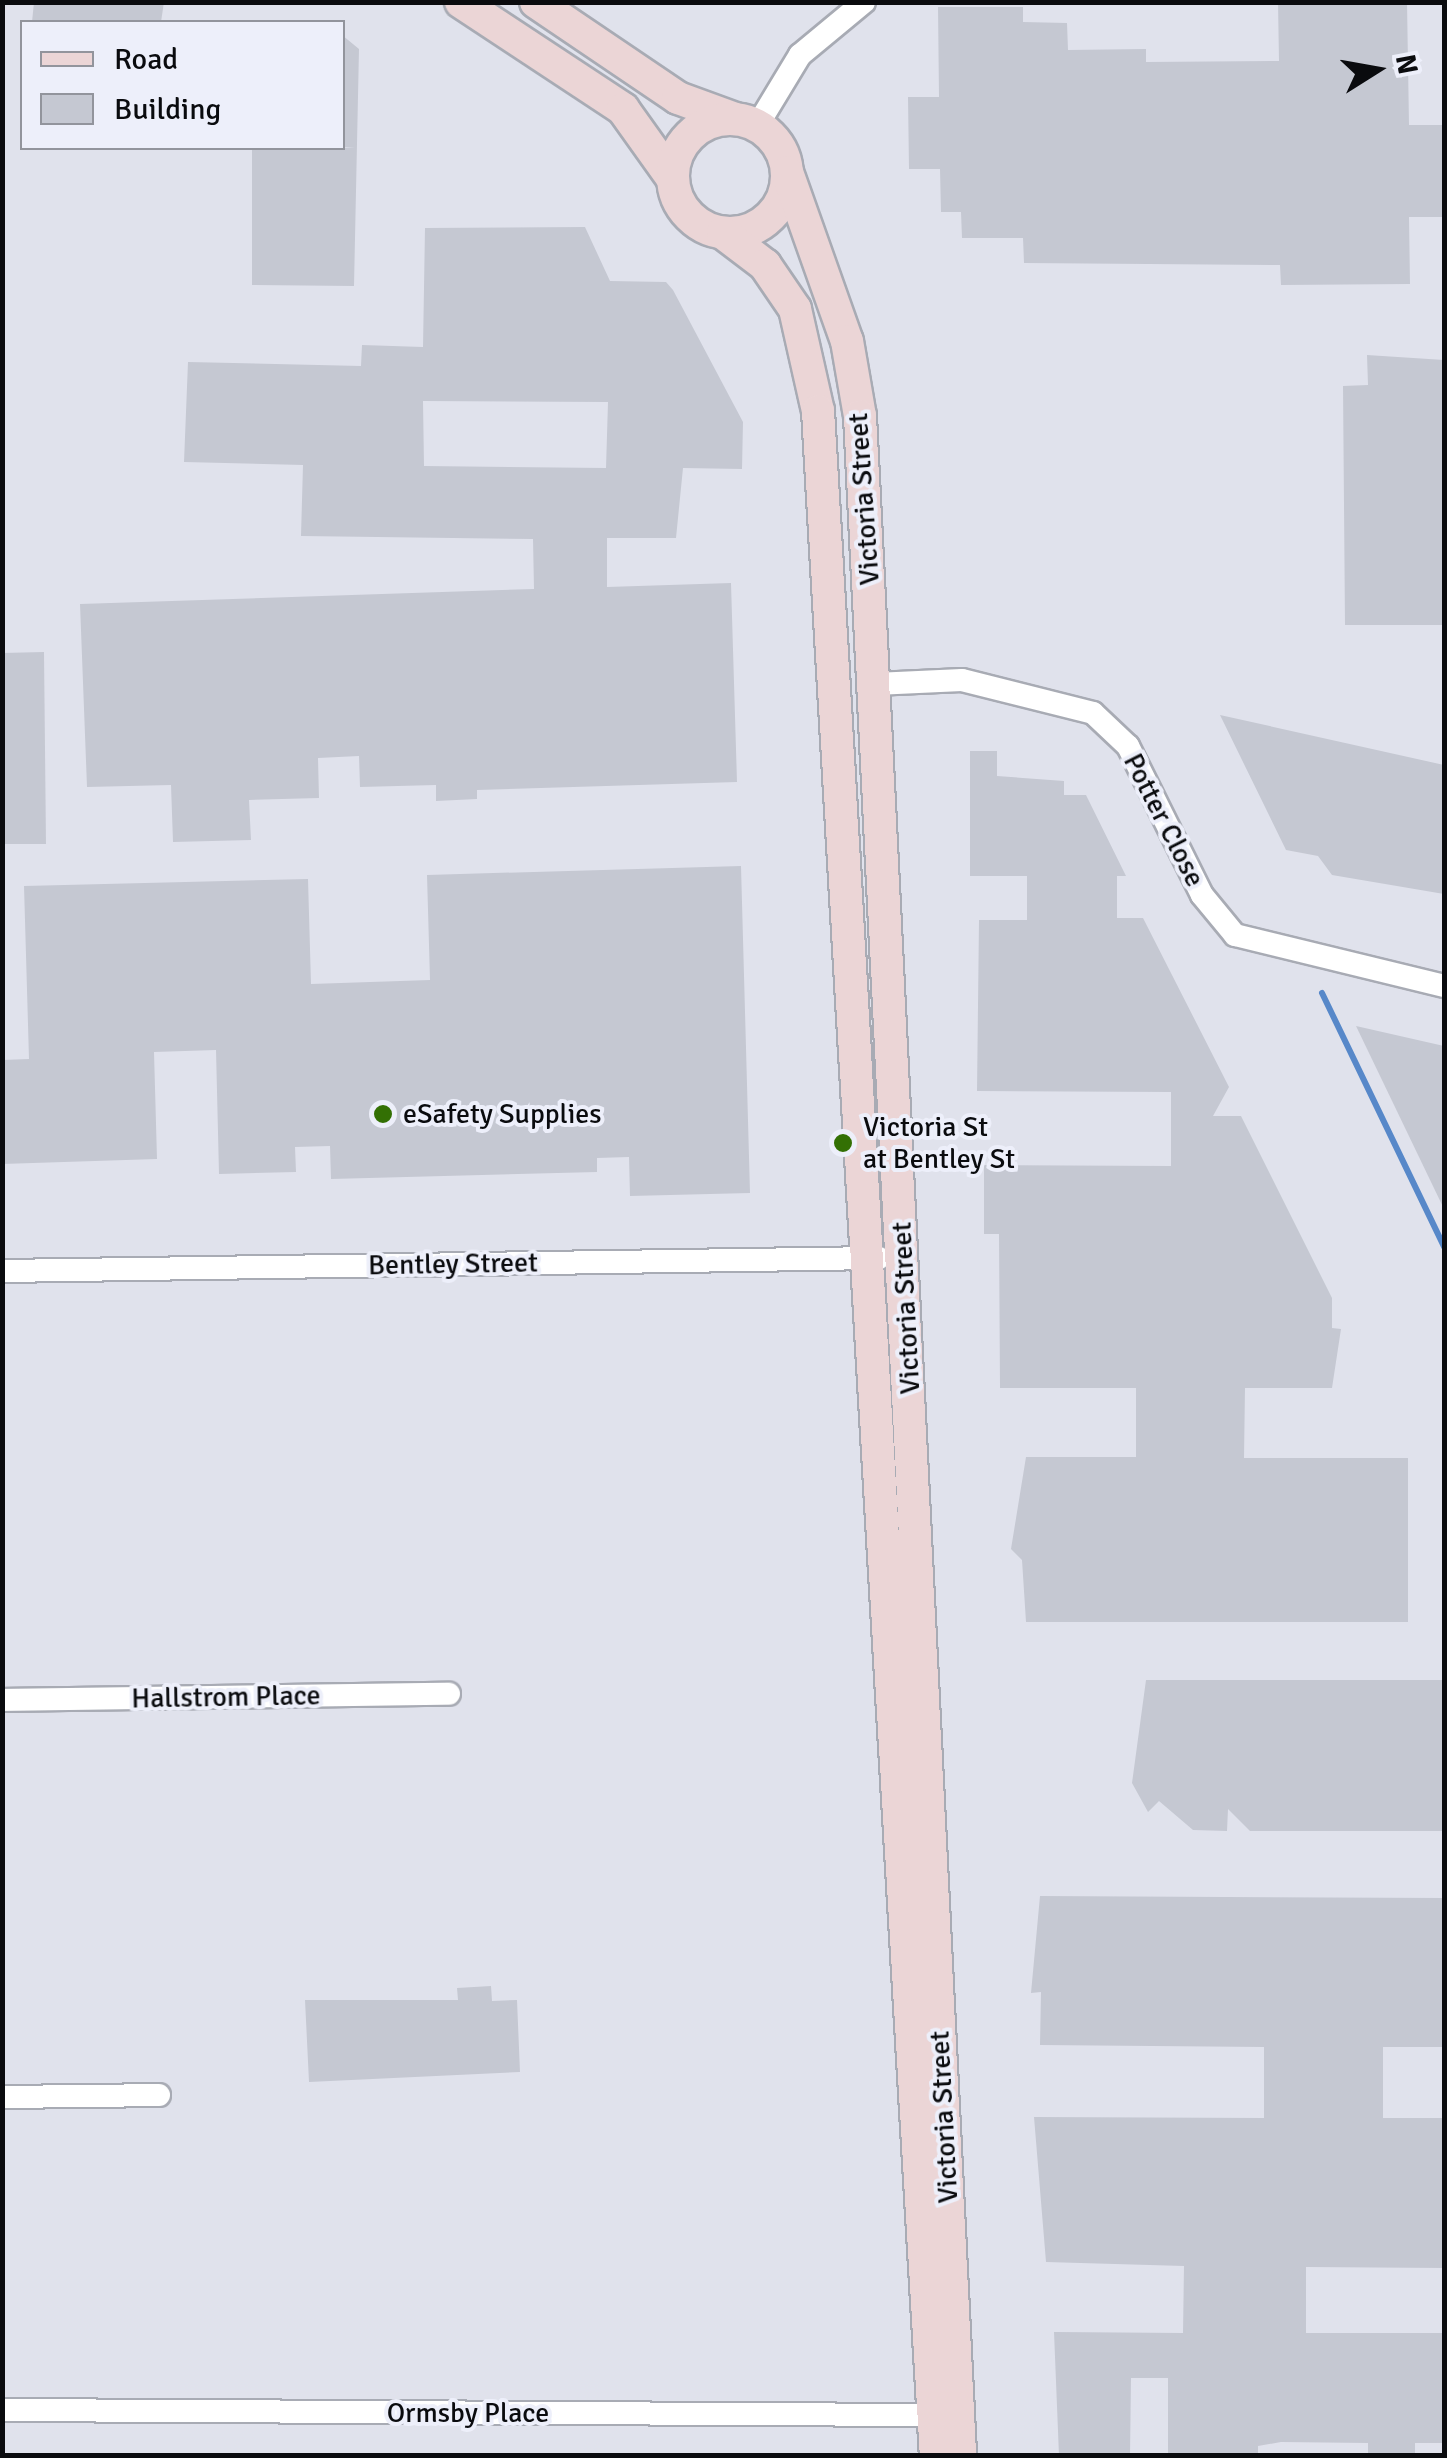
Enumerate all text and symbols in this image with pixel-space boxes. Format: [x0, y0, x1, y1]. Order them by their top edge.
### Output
legend [20, 20, 345, 150]
north arrow [1327, 20, 1427, 120]
text: Road [114, 41, 178, 78]
text: N [1388, 51, 1425, 77]
text: Building [114, 91, 221, 128]
street label: Victoria Street [841, 412, 887, 586]
street label: Potter Close [1116, 748, 1212, 892]
place label: eSafety Supplies [403, 1097, 602, 1131]
marker: eSafety Supplies [372, 1103, 394, 1125]
place label: Victoria St at Bentley St [863, 1110, 1015, 1176]
marker: Victoria St at Bentley St [832, 1132, 854, 1154]
street label: Victoria Street [885, 1221, 927, 1395]
street label: Bentley Street [368, 1246, 538, 1282]
street label: Hallstrom Place [131, 1679, 321, 1715]
street label: Victoria Street [923, 2030, 965, 2204]
street label: Ormsby Place [387, 2396, 549, 2430]

